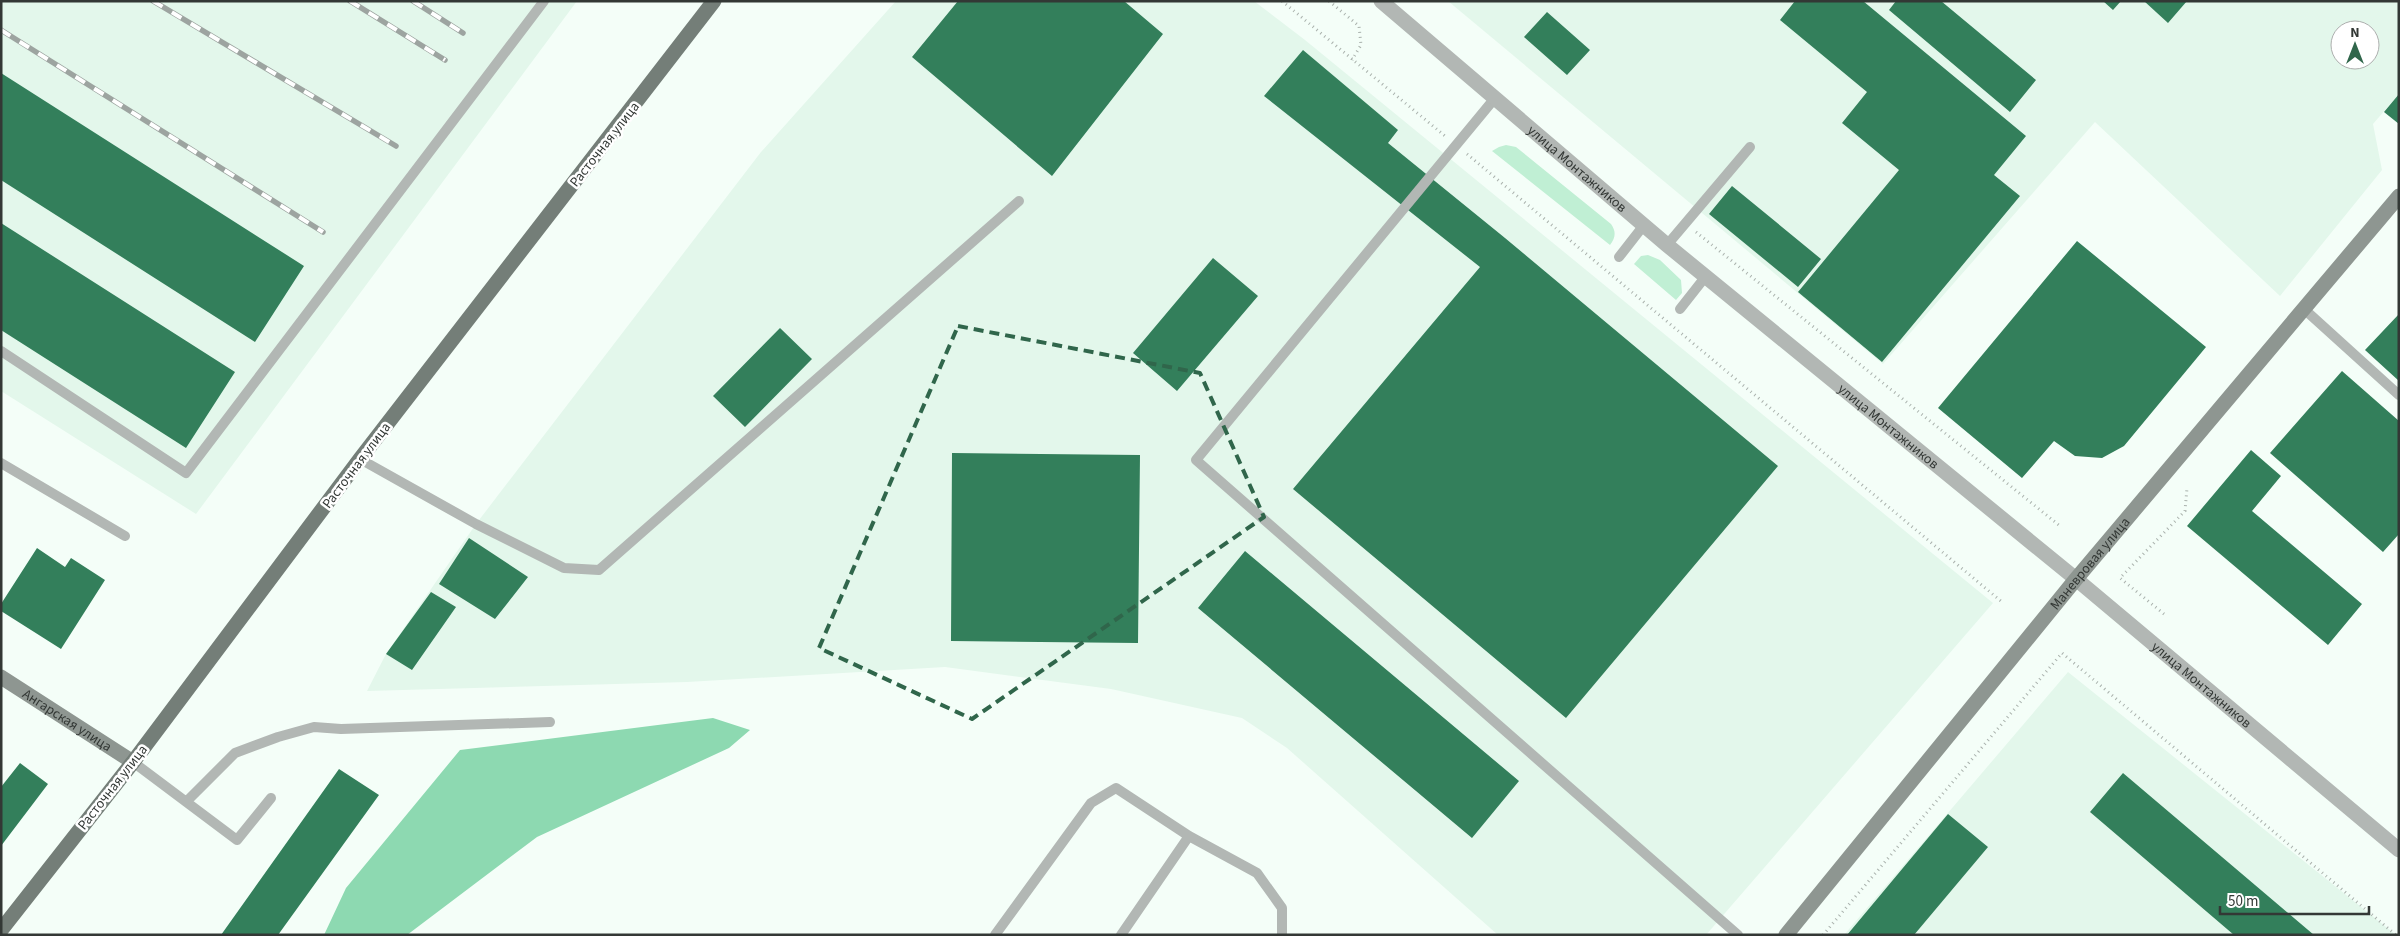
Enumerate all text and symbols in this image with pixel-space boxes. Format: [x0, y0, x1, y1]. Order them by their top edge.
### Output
north arrow [2330, 20, 2380, 70]
text: N [2350, 23, 2360, 43]
street label: Расточная улица [565, 98, 644, 191]
street label: улица Монтажников [1522, 121, 1631, 217]
street label: улица Монтажников [1833, 379, 1943, 474]
street label: Расточная улица [318, 418, 396, 513]
street label: Маневровая улица [2046, 513, 2135, 615]
street label: улица Монтажников [2147, 637, 2255, 733]
street label: Ангарская улица [18, 684, 115, 757]
street label: Расточная улица [73, 741, 152, 834]
scale bar [2220, 884, 2369, 916]
text: 50 m [2228, 891, 2258, 912]

